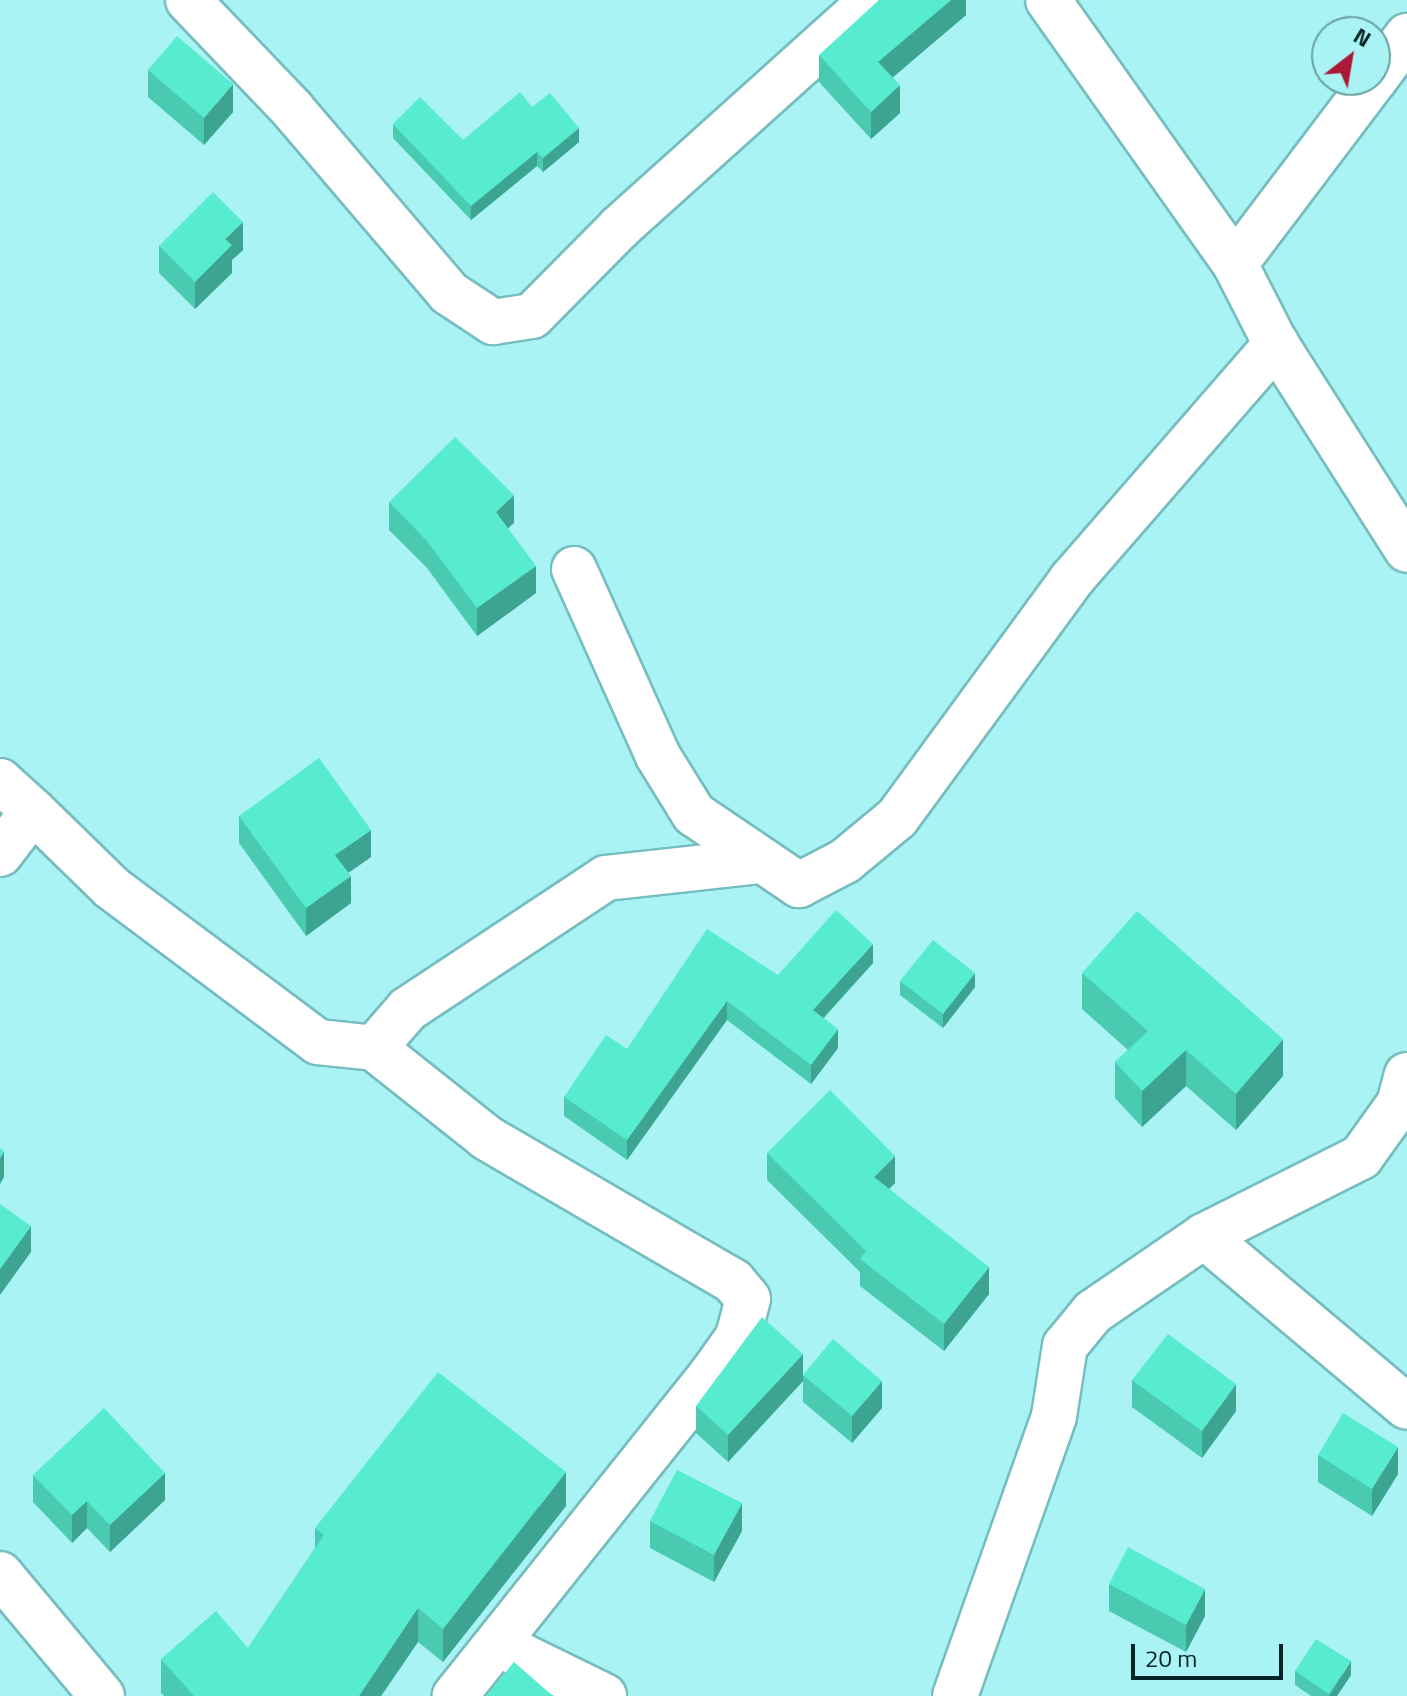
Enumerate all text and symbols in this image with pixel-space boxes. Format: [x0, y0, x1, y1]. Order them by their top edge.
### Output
north arrow [1311, 16, 1391, 96]
text: N [1347, 19, 1378, 56]
scale bar [1135, 1628, 1287, 1678]
text: 20 m [1145, 1640, 1197, 1676]

